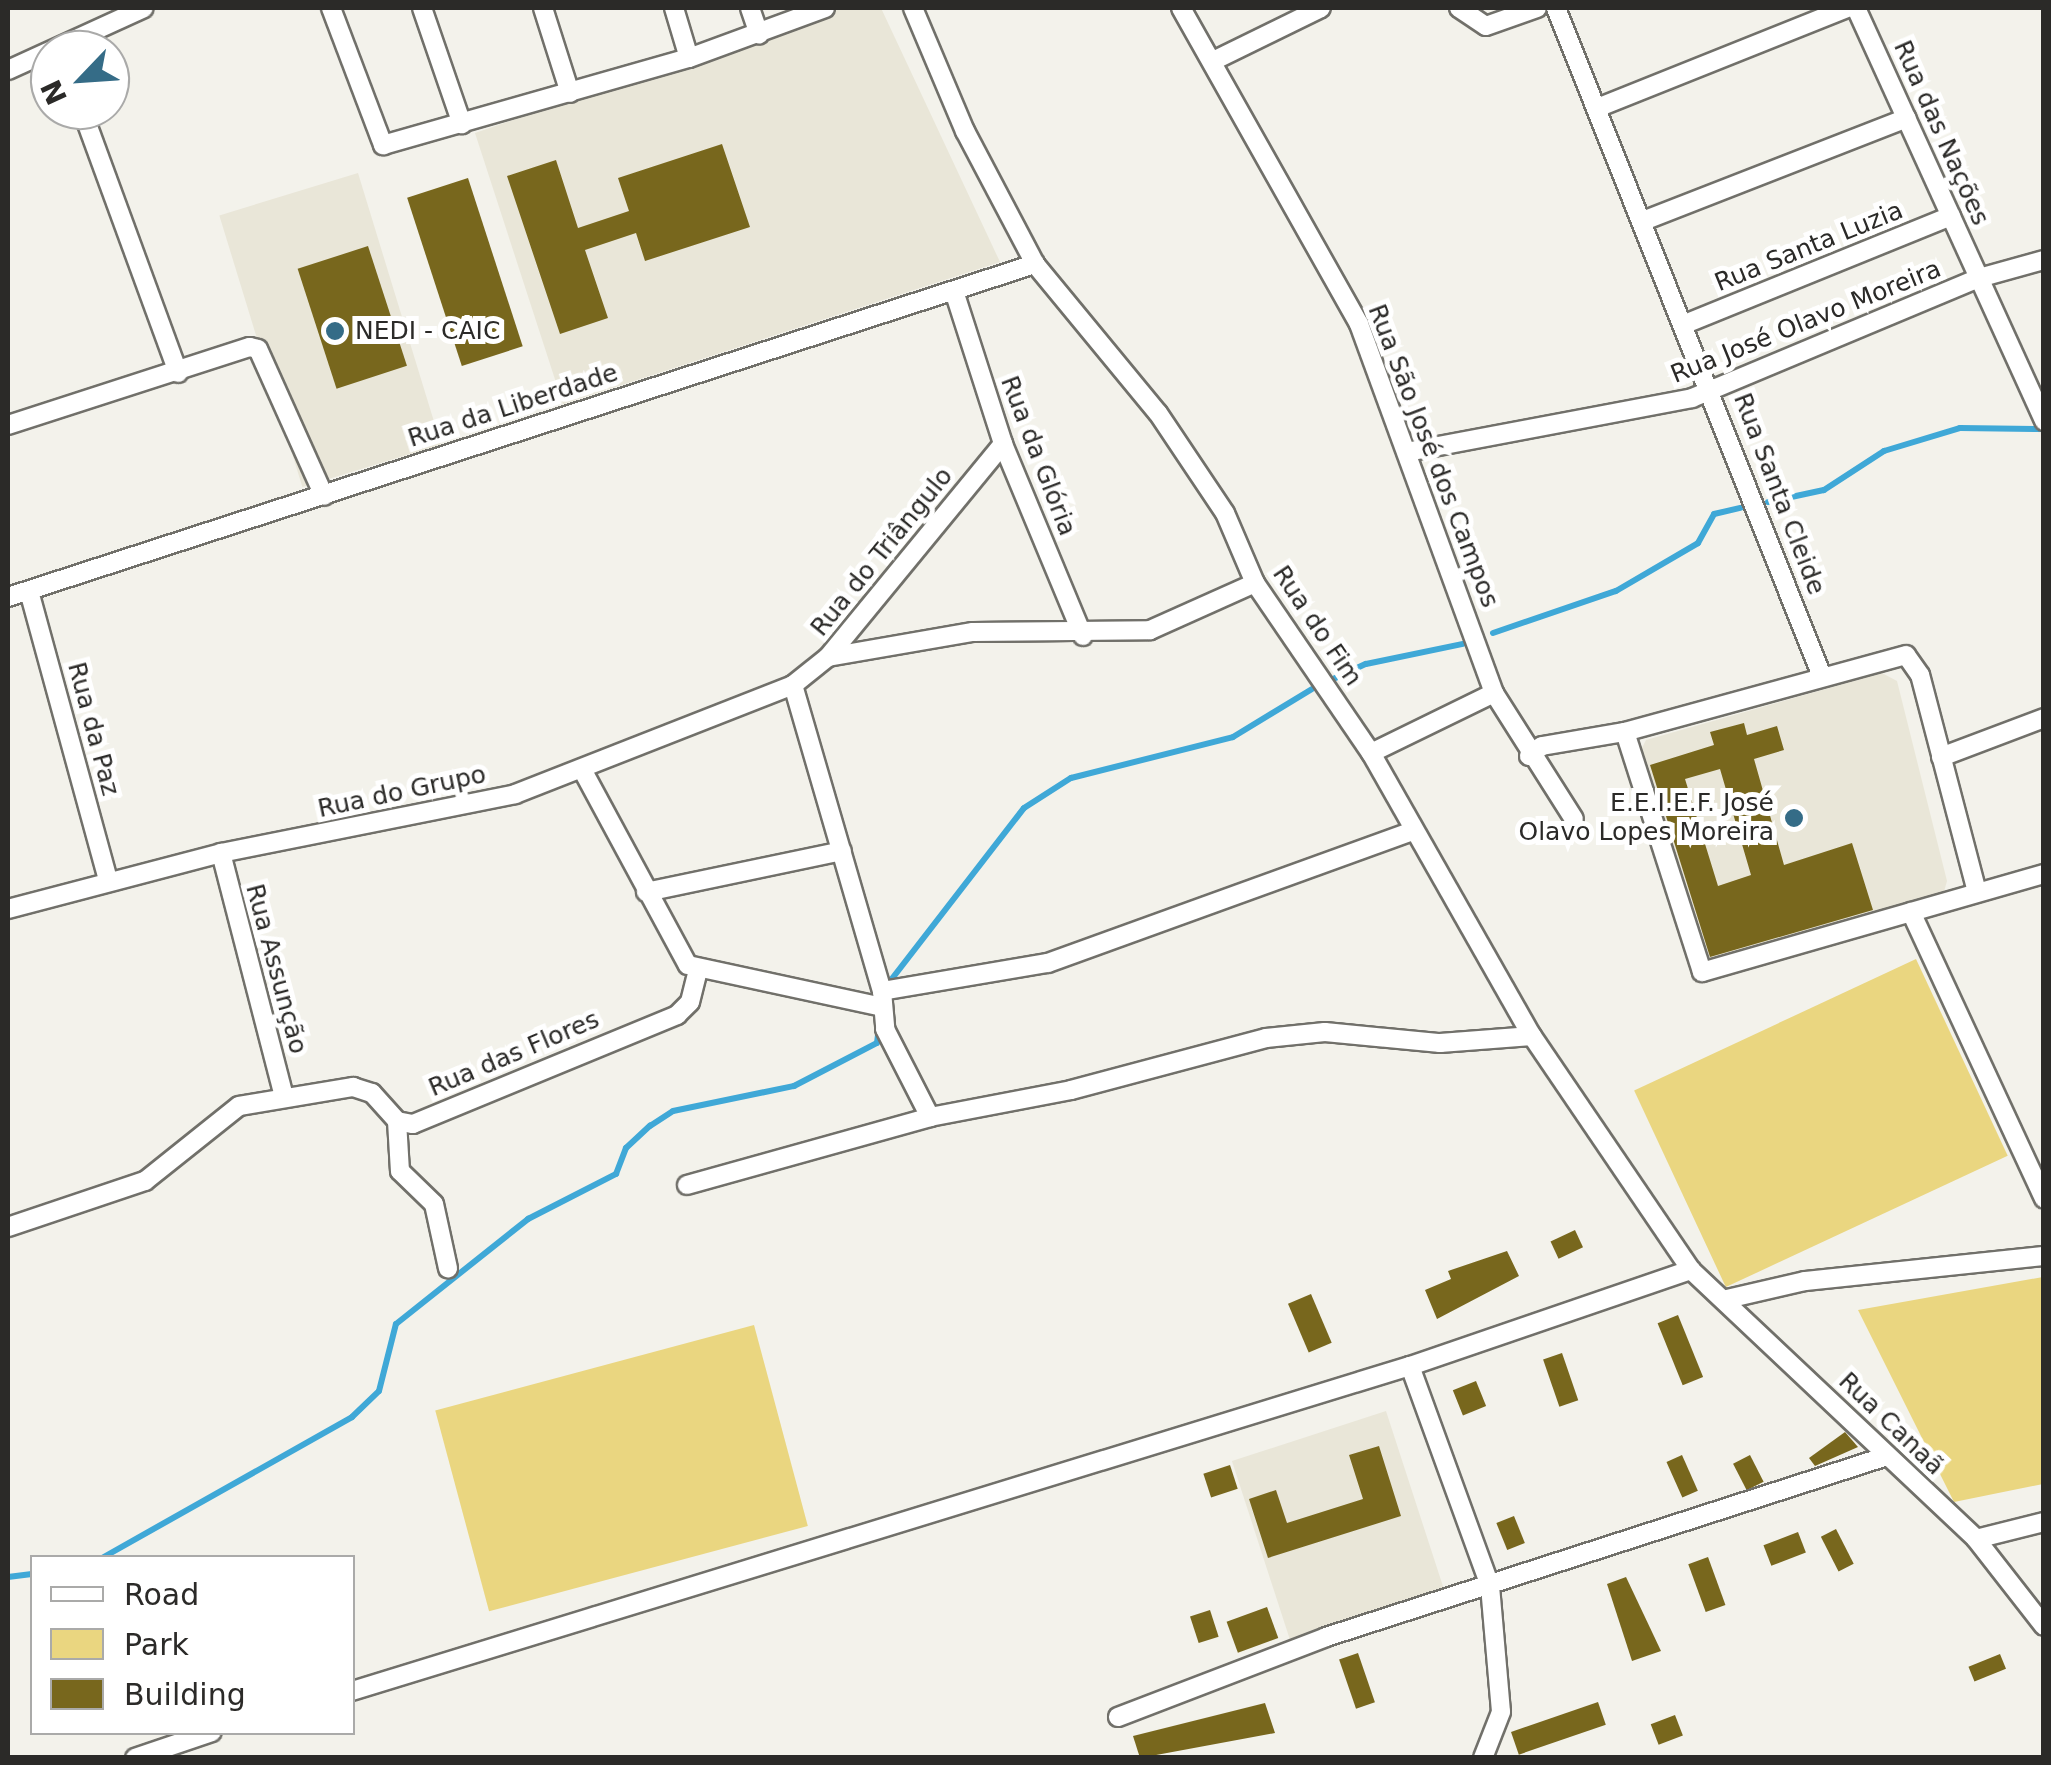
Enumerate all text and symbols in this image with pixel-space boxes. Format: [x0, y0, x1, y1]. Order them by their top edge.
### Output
north arrow [30, 30, 130, 130]
street label: Rua das Nações [1887, 36, 1995, 230]
text: N [34, 74, 74, 110]
street label: Rua Santa Luzia [1711, 196, 1907, 298]
street label: Rua José Olavo Moreira [1666, 254, 1946, 390]
street label: Rua São José dos Campos [1361, 300, 1505, 612]
place label: NEDI - CAIC [355, 316, 500, 346]
marker: NEDI - CAIC [324, 320, 346, 342]
street label: Rua da Liberdade [404, 358, 622, 454]
street label: Rua da Glória [994, 372, 1082, 540]
street label: Rua Santa Cleide [1727, 389, 1831, 599]
street label: Rua do Triângulo [805, 462, 959, 642]
street label: Rua do Fim [1266, 560, 1368, 692]
street label: Rua da Paz [61, 659, 125, 799]
street label: Rua do Grupo [315, 760, 489, 824]
place label: E.E.I.E.F. José Olavo Lopes Moreira [1518, 789, 1774, 848]
marker: E.E.I.E.F. José Olavo Lopes Moreira [1783, 807, 1805, 829]
street label: Rua Assunção [239, 881, 313, 1057]
street label: Rua das Flores [424, 1005, 604, 1103]
street label: Rua Canaã [1832, 1366, 1950, 1482]
legend [30, 1555, 355, 1735]
text: Road [124, 1577, 199, 1612]
text: Park [124, 1627, 189, 1662]
text: Building [124, 1677, 246, 1712]

